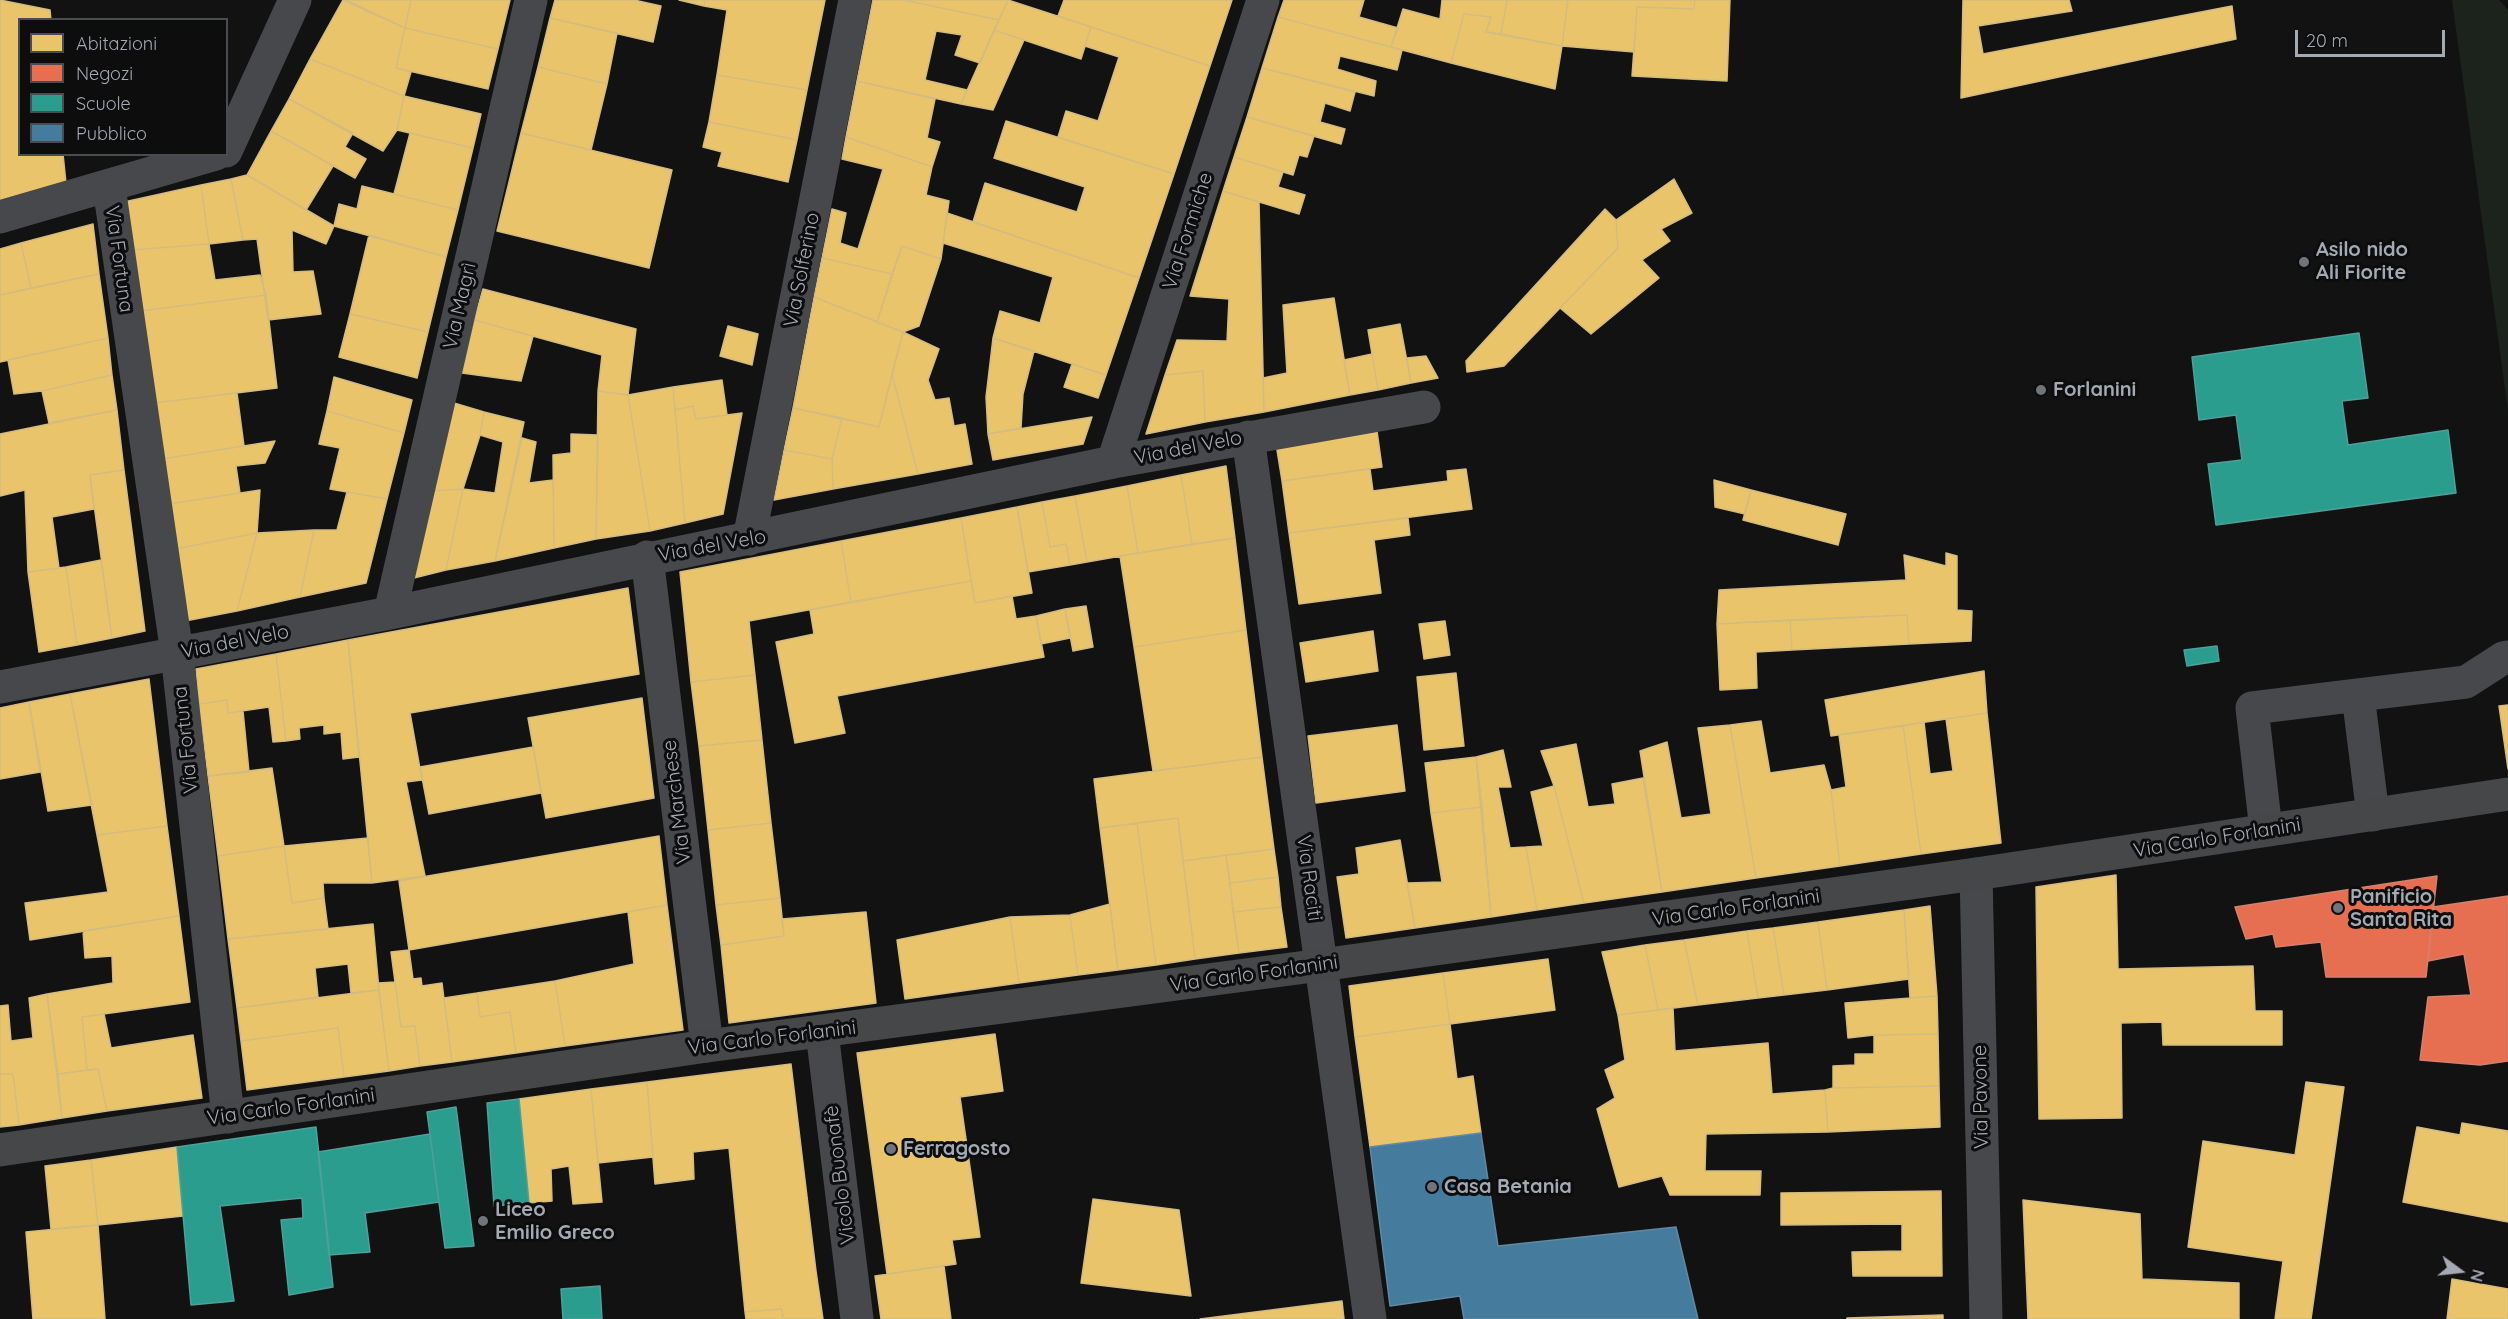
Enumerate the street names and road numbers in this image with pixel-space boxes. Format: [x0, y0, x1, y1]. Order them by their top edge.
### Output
street label: Via Formiche [1158, 170, 1218, 292]
street label: Via Fortuna [100, 204, 138, 314]
street label: Via Solferino [779, 211, 825, 329]
street label: Via Magrì [438, 260, 482, 352]
street label: Via del Velo [1132, 426, 1244, 470]
street label: Via del Velo [656, 525, 768, 567]
street label: Via del Velo [179, 620, 291, 664]
street label: Via Fortuna [168, 685, 204, 795]
street label: Via Marchese [657, 739, 697, 865]
street label: Via Carlo Forlanini [2132, 813, 2302, 863]
street label: Via Raciti [1291, 834, 1327, 922]
street label: Via Carlo Forlanini [1651, 884, 1821, 932]
street label: Via Carlo Forlanini [1169, 950, 1339, 998]
street label: Via Carlo Forlanini [687, 1016, 857, 1060]
street label: Via Pavone [1968, 1045, 1994, 1149]
street label: Via Carlo Forlanini [206, 1083, 376, 1131]
street label: Vicolo Buonafè [820, 1104, 860, 1246]

